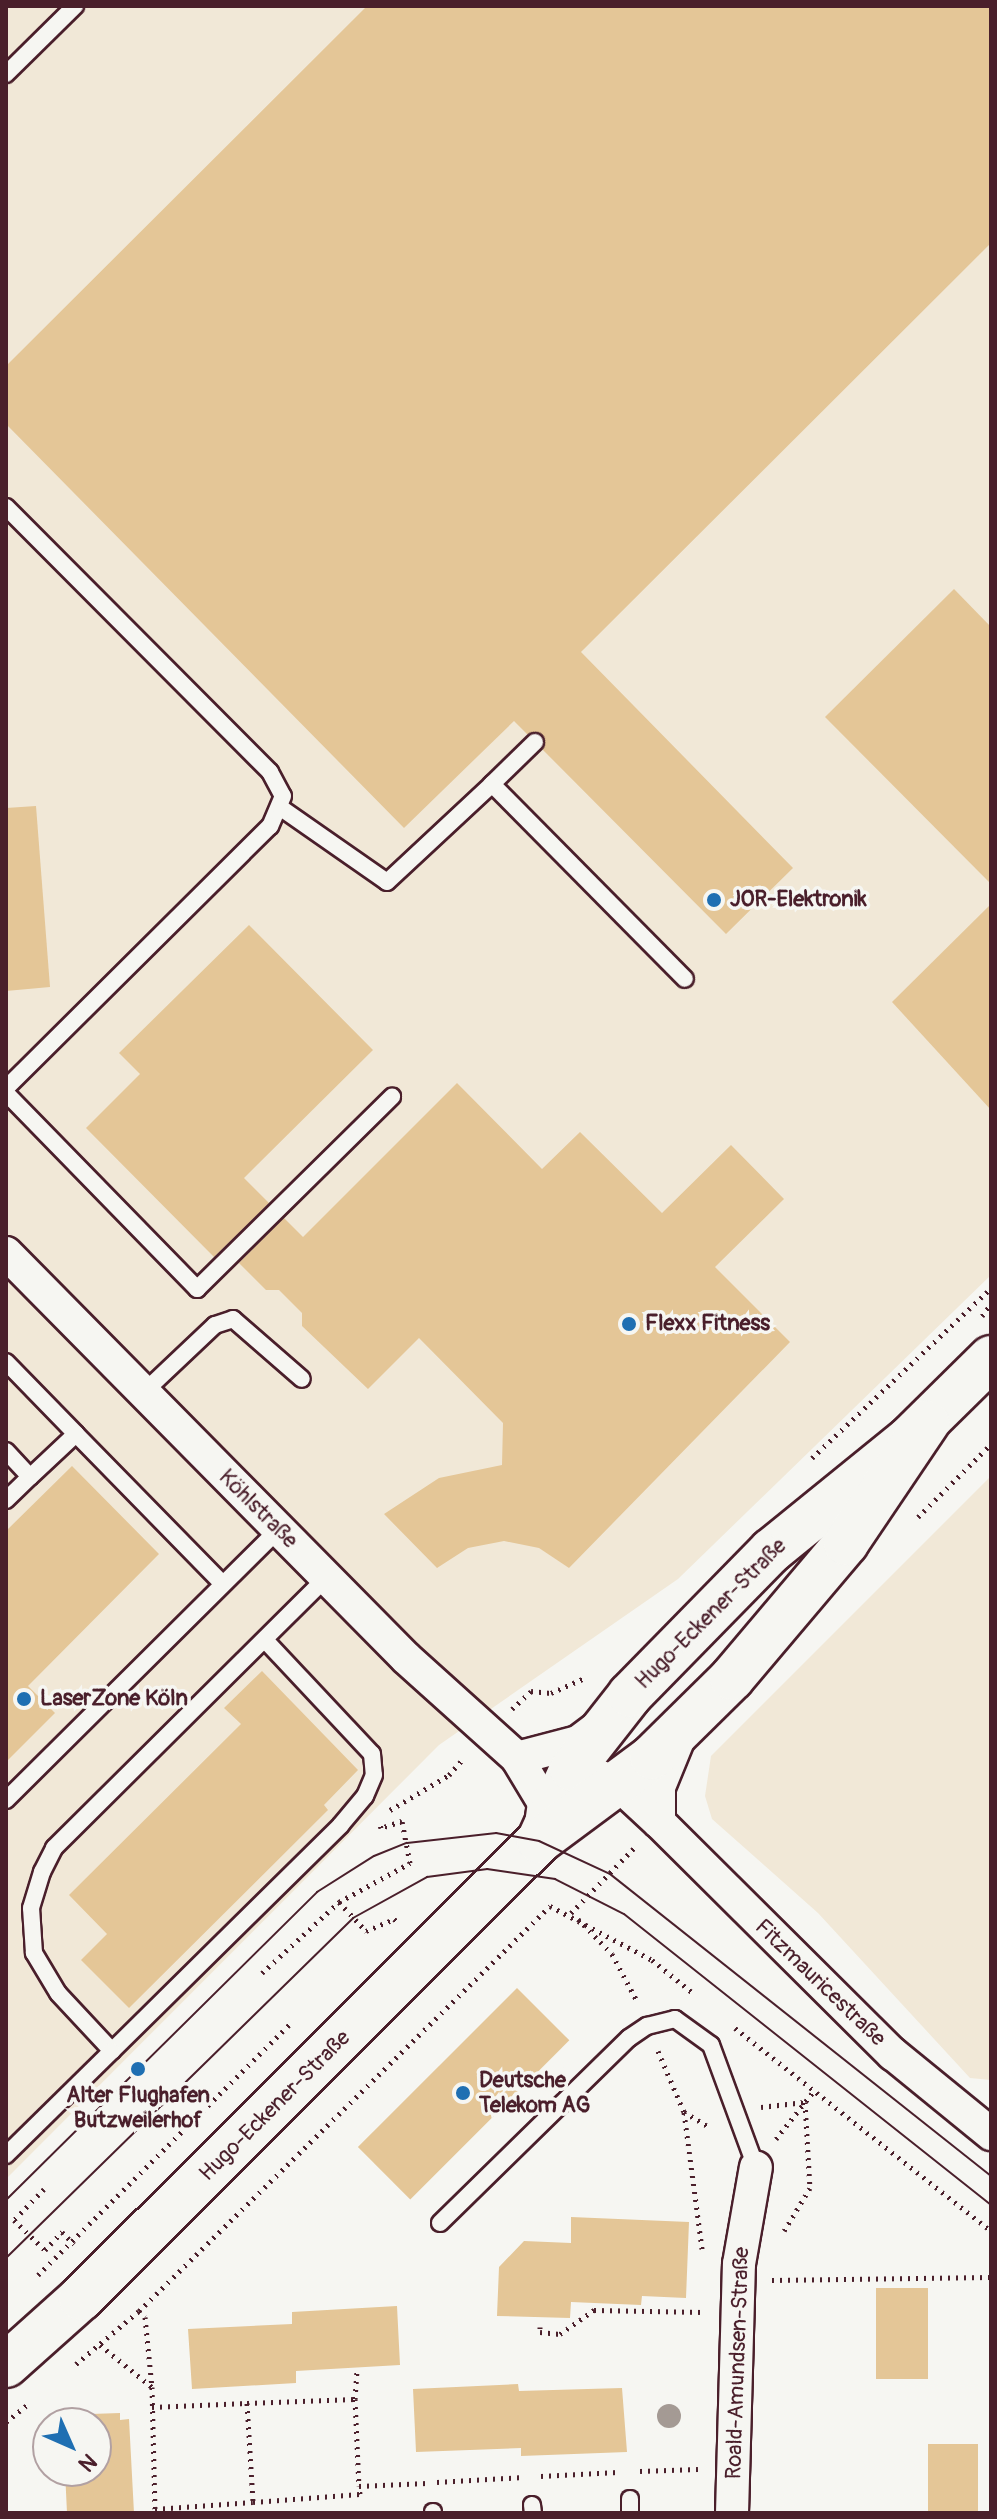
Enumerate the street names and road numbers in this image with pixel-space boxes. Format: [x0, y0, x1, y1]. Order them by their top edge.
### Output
street label: Köhlstraße [213, 1464, 303, 1554]
street label: Hugo-Eckener-Straße [630, 1533, 792, 1695]
street label: Fitzmauricestraße [749, 1914, 891, 2052]
street label: Hugo-Eckener-Straße [194, 2025, 356, 2187]
street label: Roald-Amundsen-Straße [721, 2246, 755, 2480]

